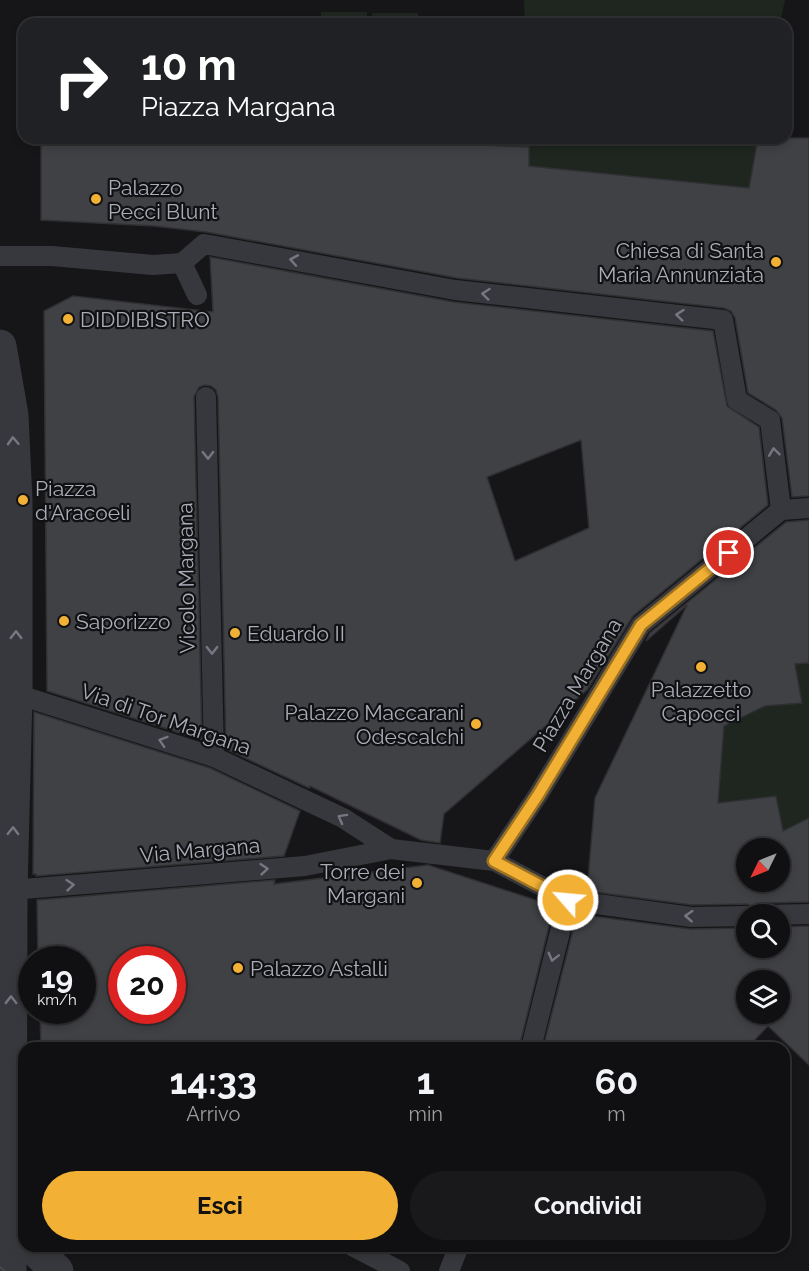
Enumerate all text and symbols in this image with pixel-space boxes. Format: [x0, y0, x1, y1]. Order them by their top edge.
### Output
text: 10 m [141, 41, 237, 90]
icon: right [42, 42, 120, 120]
text: Piazza Margana [141, 91, 336, 122]
place label: Palazzo Pecci Blunt [108, 175, 217, 224]
marker: Palazzo Pecci Blunt [89, 192, 103, 206]
place label: Chiesa di Santa Maria Annunziata [598, 238, 764, 287]
one-way arrow [289, 255, 299, 267]
marker: Chiesa di Santa Maria Annunziata [769, 255, 783, 269]
one-way arrow [482, 288, 491, 300]
place label: DIDDIBISTRO [80, 307, 210, 332]
one-way arrow [675, 309, 685, 322]
marker: DIDDIBISTRO [61, 312, 75, 326]
one-way arrow [7, 436, 20, 445]
one-way arrow [768, 448, 781, 457]
one-way arrow [201, 451, 214, 460]
place label: Piazza d'Aracoeli [35, 476, 130, 525]
marker: Piazza d'Aracoeli [16, 493, 30, 507]
street label: Vicolo Margana [172, 502, 200, 654]
pin [703, 527, 754, 578]
icon: arrive [712, 536, 745, 569]
place label: Saporizzo [76, 609, 171, 634]
marker: Saporizzo [57, 614, 71, 628]
street label: Piazza Margana [527, 614, 627, 756]
place label: Eduardo II [247, 621, 345, 646]
marker: Eduardo II [228, 626, 242, 640]
one-way arrow [10, 631, 22, 640]
one-way arrow [206, 646, 218, 655]
marker: Palazzetto Capocci [694, 660, 708, 674]
place label: Palazzetto Capocci [651, 677, 751, 726]
street label: Via di Tor Margana [78, 678, 254, 760]
place label: Palazzo Maccarani Odescalchi [284, 700, 464, 749]
marker: Palazzo Maccarani Odescalchi [469, 717, 483, 731]
one-way arrow [158, 736, 169, 748]
one-way arrow [337, 814, 348, 825]
one-way arrow [6, 827, 19, 836]
street label: Via Margana [139, 832, 261, 868]
north arrow [736, 838, 790, 892]
map controls [736, 838, 790, 1024]
place label: Torre dei Margani [320, 859, 405, 908]
one-way arrow [259, 863, 268, 876]
position arrow [536, 868, 600, 932]
marker: Torre dei Margani [410, 876, 424, 890]
one-way arrow [65, 879, 74, 892]
button: search [736, 904, 790, 958]
one-way arrow [684, 910, 693, 923]
speed limit sign: 20 [108, 946, 186, 1024]
one-way arrow [548, 951, 561, 961]
place label: Palazzo Astalli [250, 956, 388, 981]
text: 19 [41, 960, 73, 995]
marker: Palazzo Astalli [231, 961, 245, 975]
button: layers [736, 970, 790, 1024]
text: km/h [37, 991, 77, 1009]
one-way arrow [5, 995, 17, 1004]
text: 14:33 [170, 1060, 257, 1102]
text: 1 [417, 1060, 435, 1102]
text: 60 [594, 1060, 638, 1102]
text: Arrivo [186, 1102, 240, 1126]
text: min [409, 1102, 443, 1126]
text: m [607, 1102, 626, 1126]
button: Esci [42, 1171, 398, 1240]
button: Condividi [410, 1171, 766, 1240]

